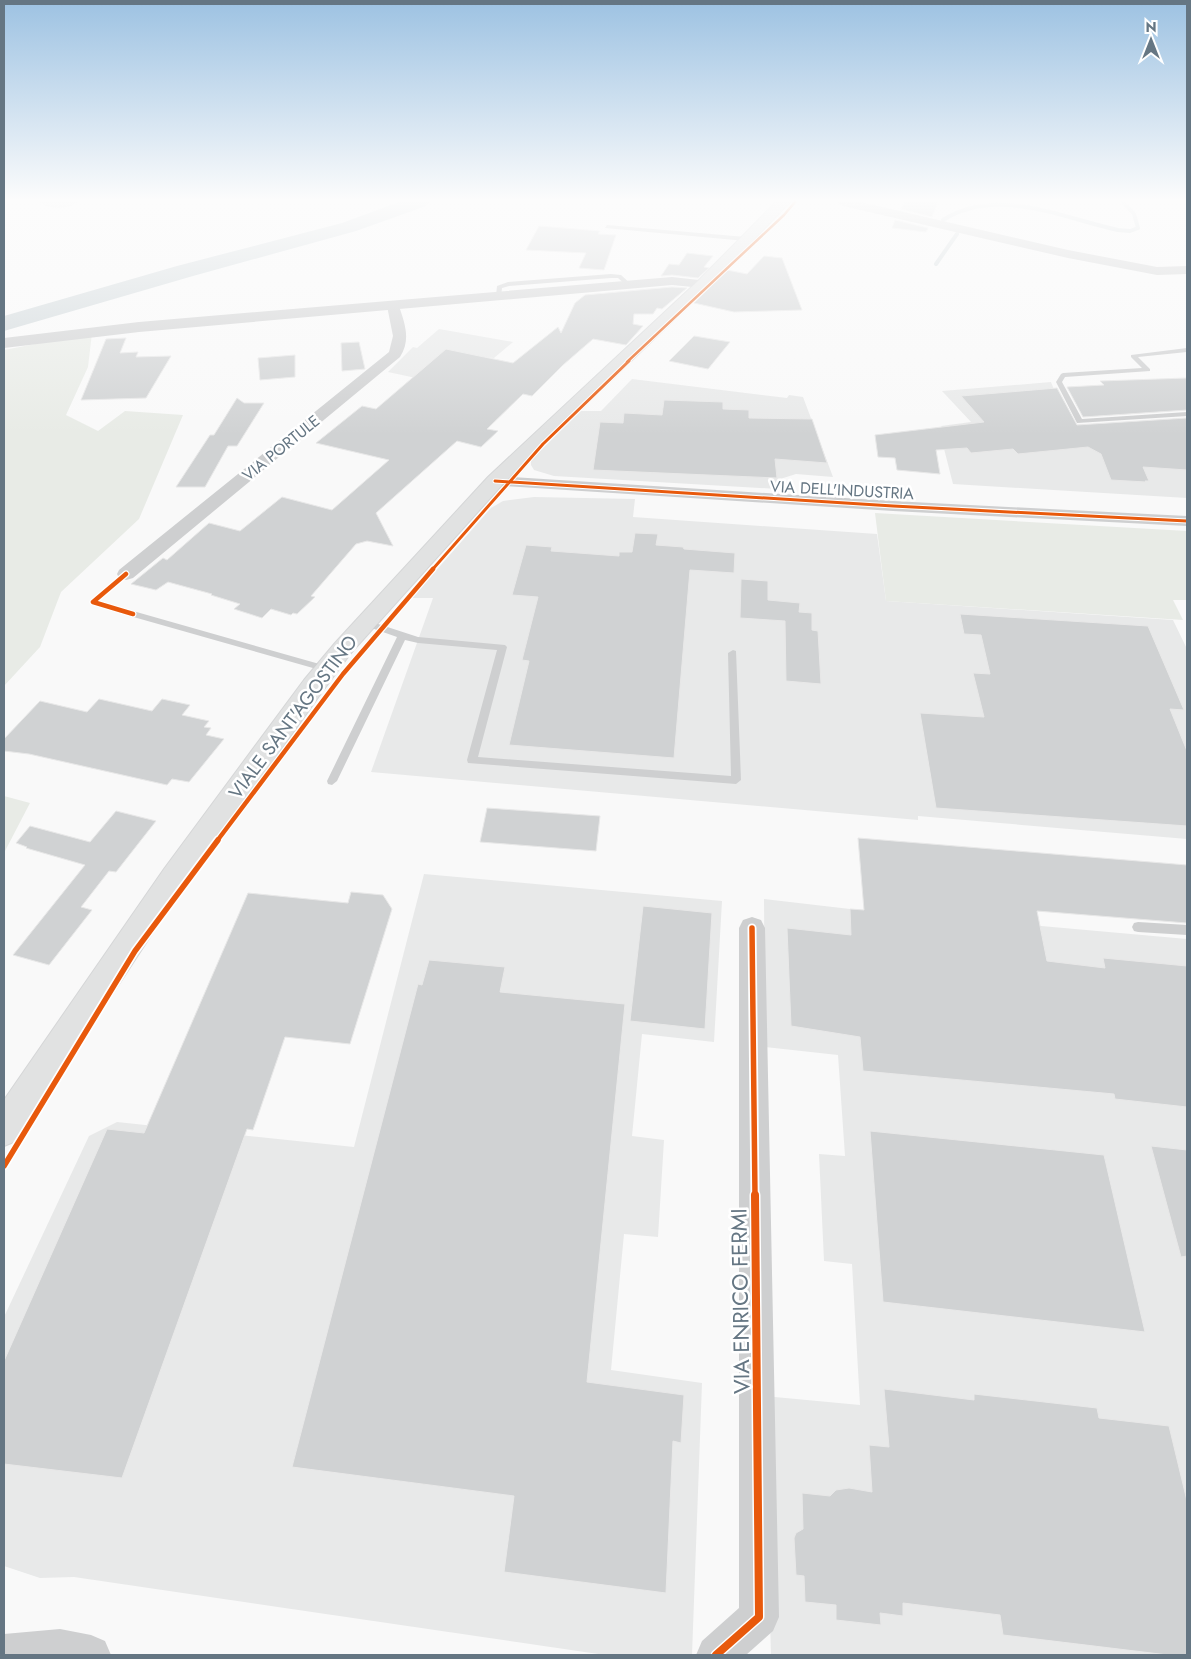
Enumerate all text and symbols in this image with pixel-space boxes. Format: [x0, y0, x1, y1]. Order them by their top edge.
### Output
north arrow [1126, 15, 1176, 65]
text: N [1145, 17, 1157, 37]
street label: VIA PORTULE [237, 410, 325, 486]
street label: VIA DELL'INDUSTRIA [770, 475, 915, 505]
street label: VIALE SANT'AGOSTINO [222, 629, 364, 805]
street label: VIA ENRICO FERMI [722, 1208, 758, 1394]

